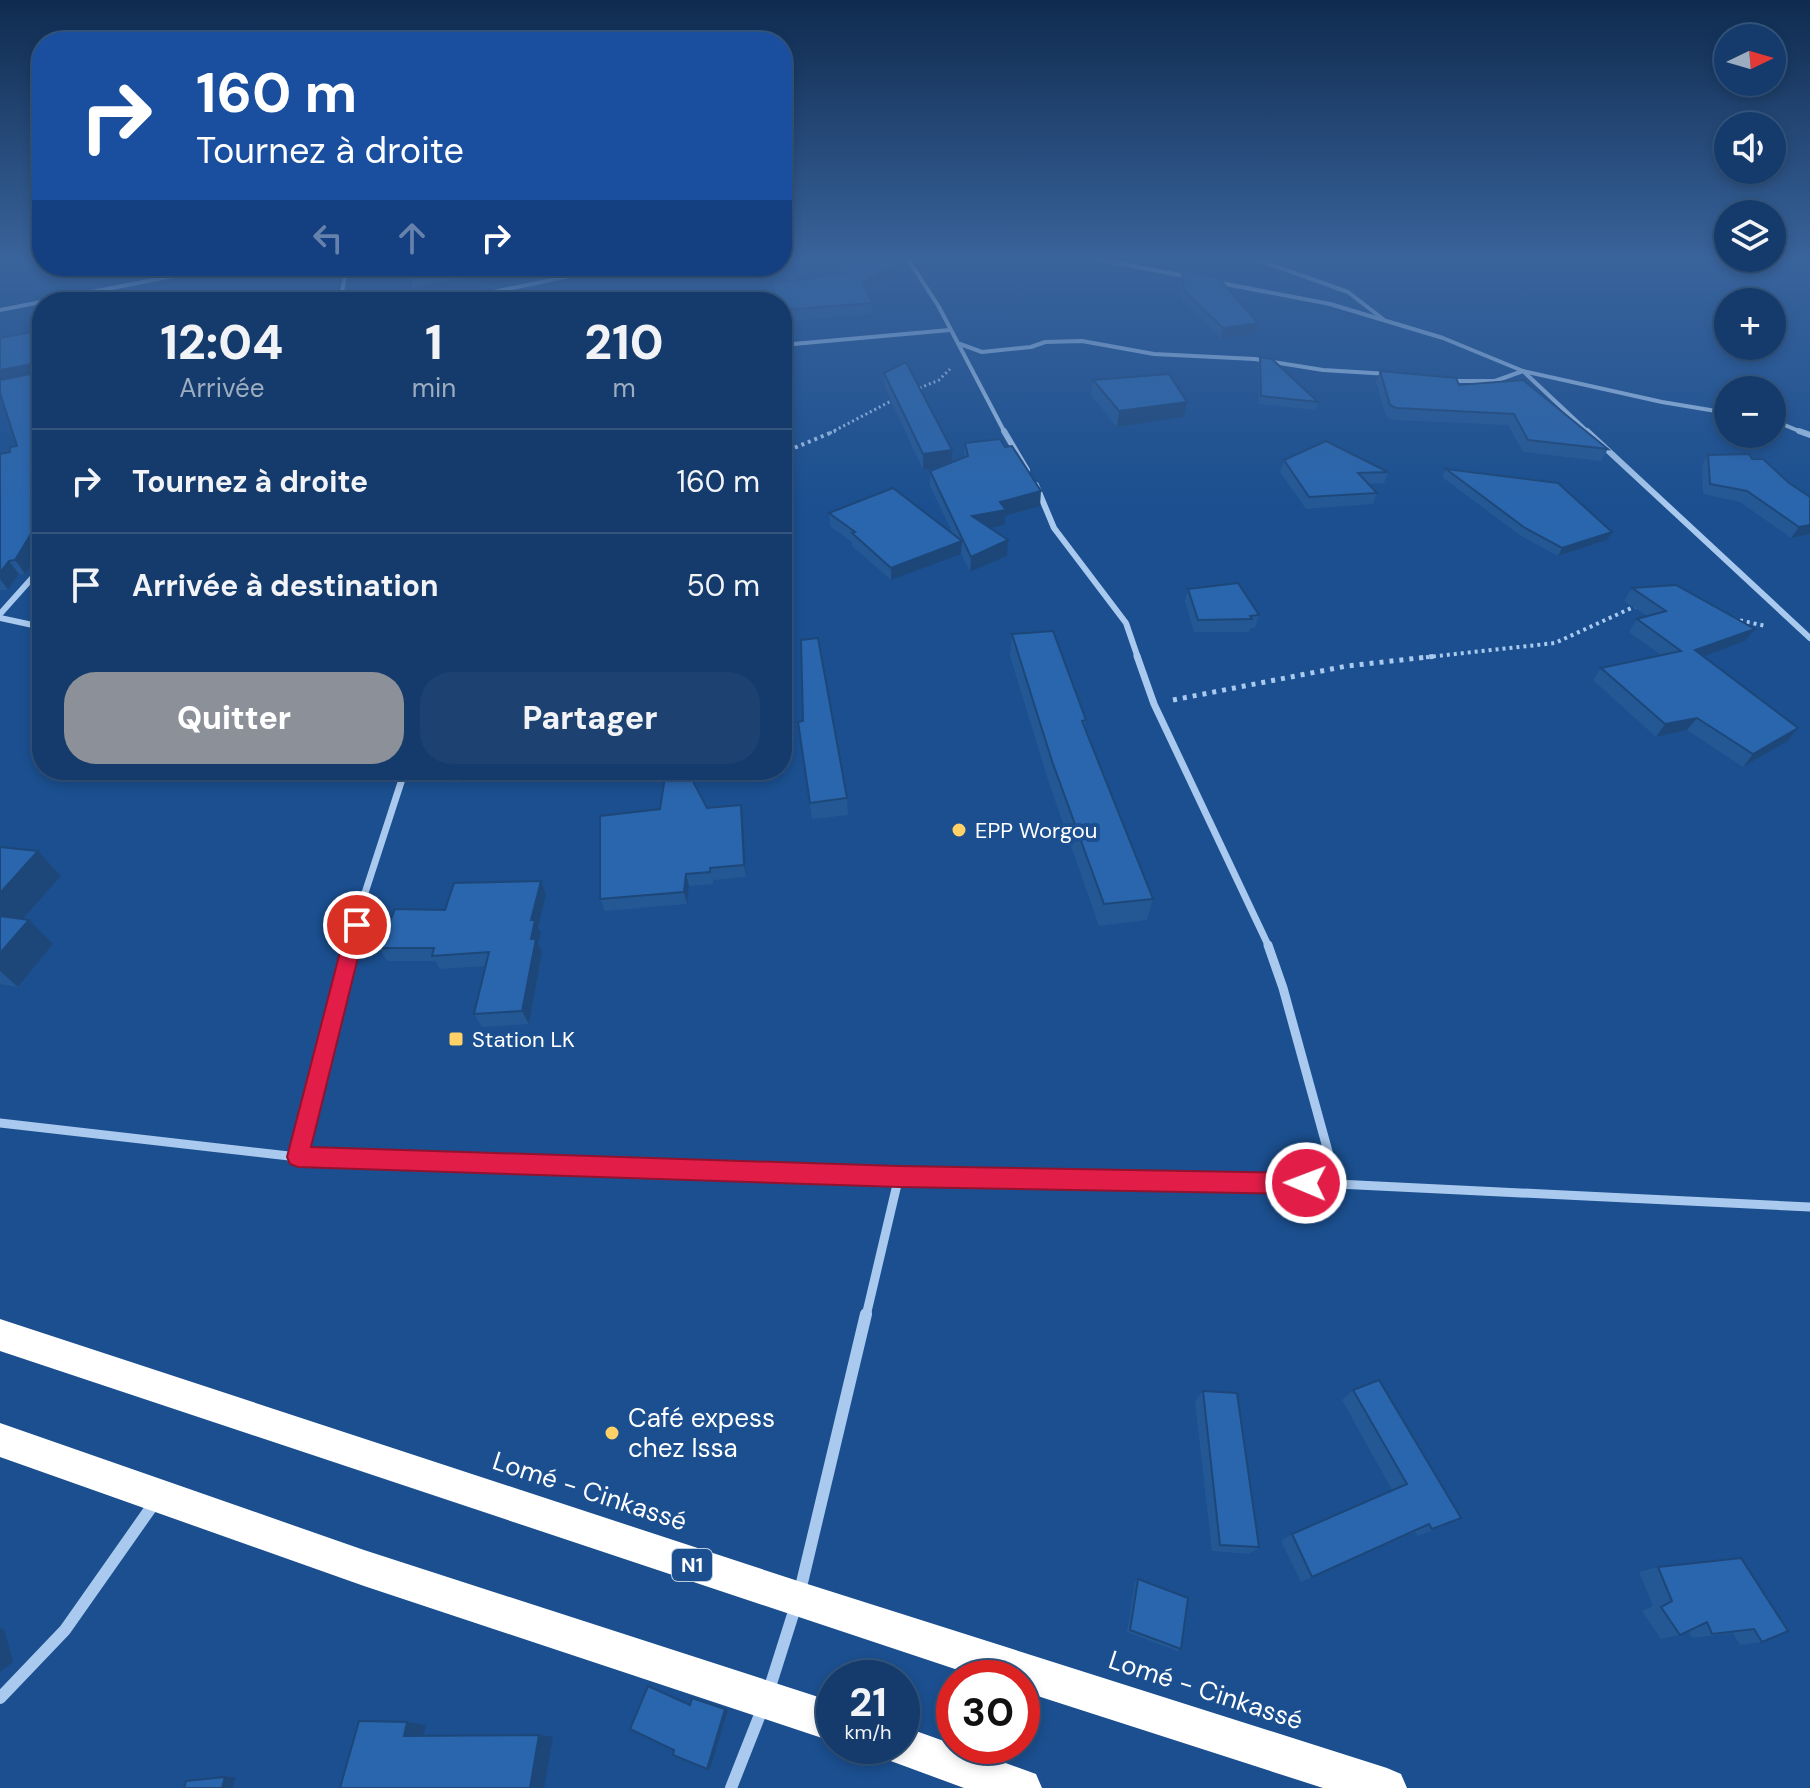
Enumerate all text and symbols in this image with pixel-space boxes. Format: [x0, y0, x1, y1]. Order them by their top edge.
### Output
north arrow [1714, 24, 1786, 96]
map controls [1714, 24, 1786, 448]
text: 160 m [196, 56, 357, 129]
icon: right [64, 64, 168, 168]
button: sound [1714, 112, 1786, 184]
text: Tournez à droite [196, 127, 464, 174]
button: layers [1714, 200, 1786, 272]
icon: left [306, 216, 350, 260]
icon: ahead [390, 216, 434, 260]
icon: right [474, 216, 518, 260]
button: + [1714, 288, 1786, 360]
text: 12:04 [160, 311, 284, 374]
text: 1 [425, 311, 443, 374]
text: 210 [584, 311, 664, 374]
text: Arrivée [179, 371, 265, 405]
text: min [412, 371, 456, 405]
text: m [612, 371, 636, 405]
button: − [1714, 376, 1786, 448]
icon: right [64, 459, 108, 503]
text: Tournez à droite [132, 462, 368, 501]
text: 160 m [677, 462, 760, 501]
icon: arrive [64, 563, 108, 607]
text: Arrivée à destination [132, 566, 438, 605]
text: 50 m [686, 566, 760, 605]
button: Quitter [64, 672, 404, 764]
button: Partager [420, 672, 760, 764]
place label: EPP Worgou [975, 816, 1097, 845]
marker: EPP Worgou [950, 821, 968, 839]
pin [323, 891, 391, 959]
icon: arrive [335, 903, 379, 947]
place label: Station LK [472, 1025, 575, 1054]
marker: Station LK [447, 1030, 465, 1048]
position arrow [1264, 1141, 1348, 1225]
place label: Café expess chez Issa [628, 1401, 775, 1465]
marker: Café expess chez Issa [603, 1424, 621, 1442]
street label: Lomé - Cinkassé [489, 1444, 691, 1538]
road number: N1 [672, 1549, 712, 1581]
street label: Lomé - Cinkassé [1105, 1643, 1307, 1737]
speed limit sign: 30 [936, 1660, 1040, 1764]
text: 21 [849, 1676, 887, 1728]
text: km/h [844, 1719, 892, 1745]

